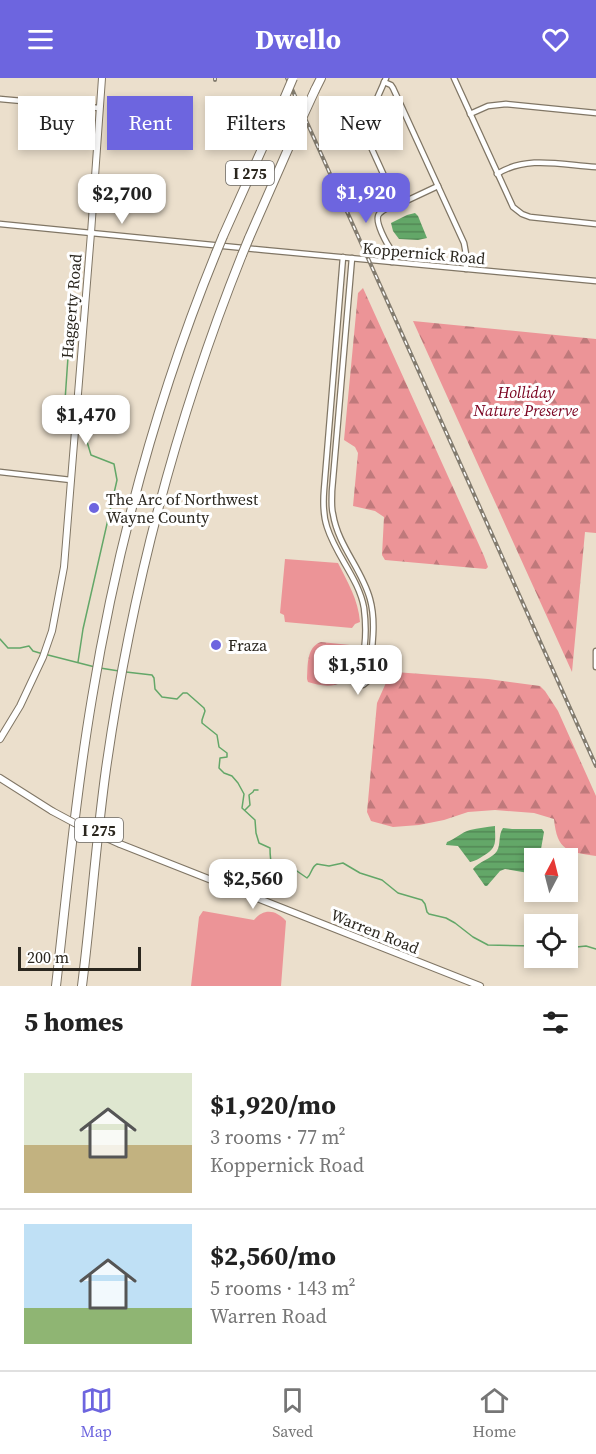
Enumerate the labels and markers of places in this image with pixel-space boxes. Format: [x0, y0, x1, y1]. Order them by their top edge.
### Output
pin: $1,920 [317, 173, 415, 224]
pin: $2,700 [73, 174, 171, 225]
pin: $1,470 [37, 395, 135, 446]
place label: The Arc of Northwest Wayne County [106, 488, 259, 528]
marker: The Arc of Northwest Wayne County [87, 501, 101, 515]
place label: Fraza [228, 634, 268, 656]
marker: Fraza [209, 638, 223, 652]
pin: $1,510 [309, 645, 407, 696]
pin: $2,560 [204, 859, 302, 910]

